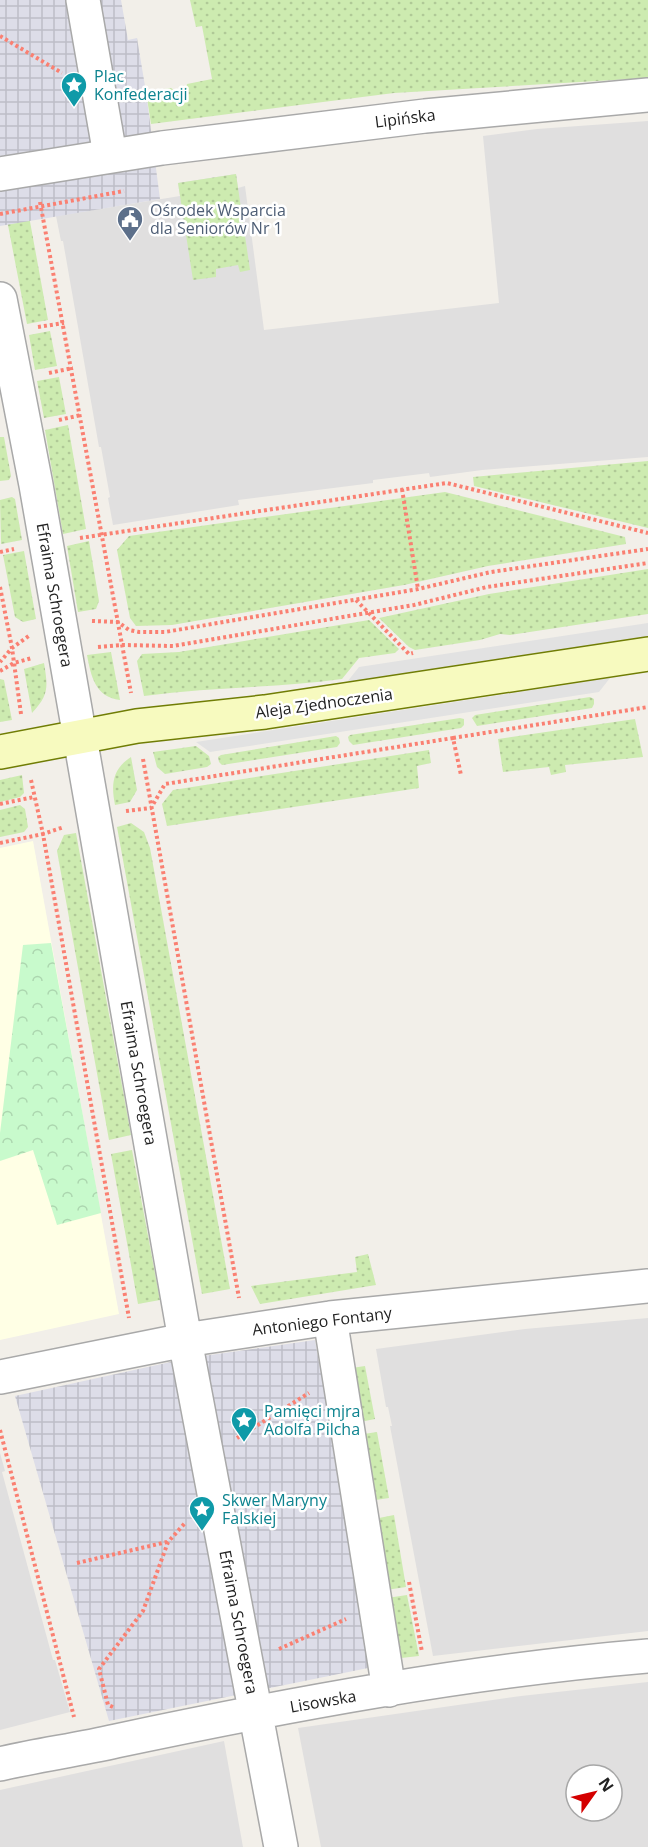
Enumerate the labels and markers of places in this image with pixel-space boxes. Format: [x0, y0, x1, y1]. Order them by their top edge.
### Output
place label: Plac Konfederacji [94, 65, 188, 105]
place icon: Plac Konfederacji [59, 70, 89, 108]
place label: Ośrodek Wsparcia dla Seniorów Nr 1 [150, 199, 286, 239]
public building icon: Ośrodek Wsparcia dla Seniorów Nr 1 [115, 204, 145, 242]
place label: Pamięci mjra Adolfa Pilcha [264, 1400, 361, 1440]
place icon: Pamięci mjra Adolfa Pilcha [229, 1405, 259, 1443]
place label: Skwer Maryny Falskiej [222, 1489, 328, 1529]
place icon: Skwer Maryny Falskiej [187, 1494, 217, 1532]

